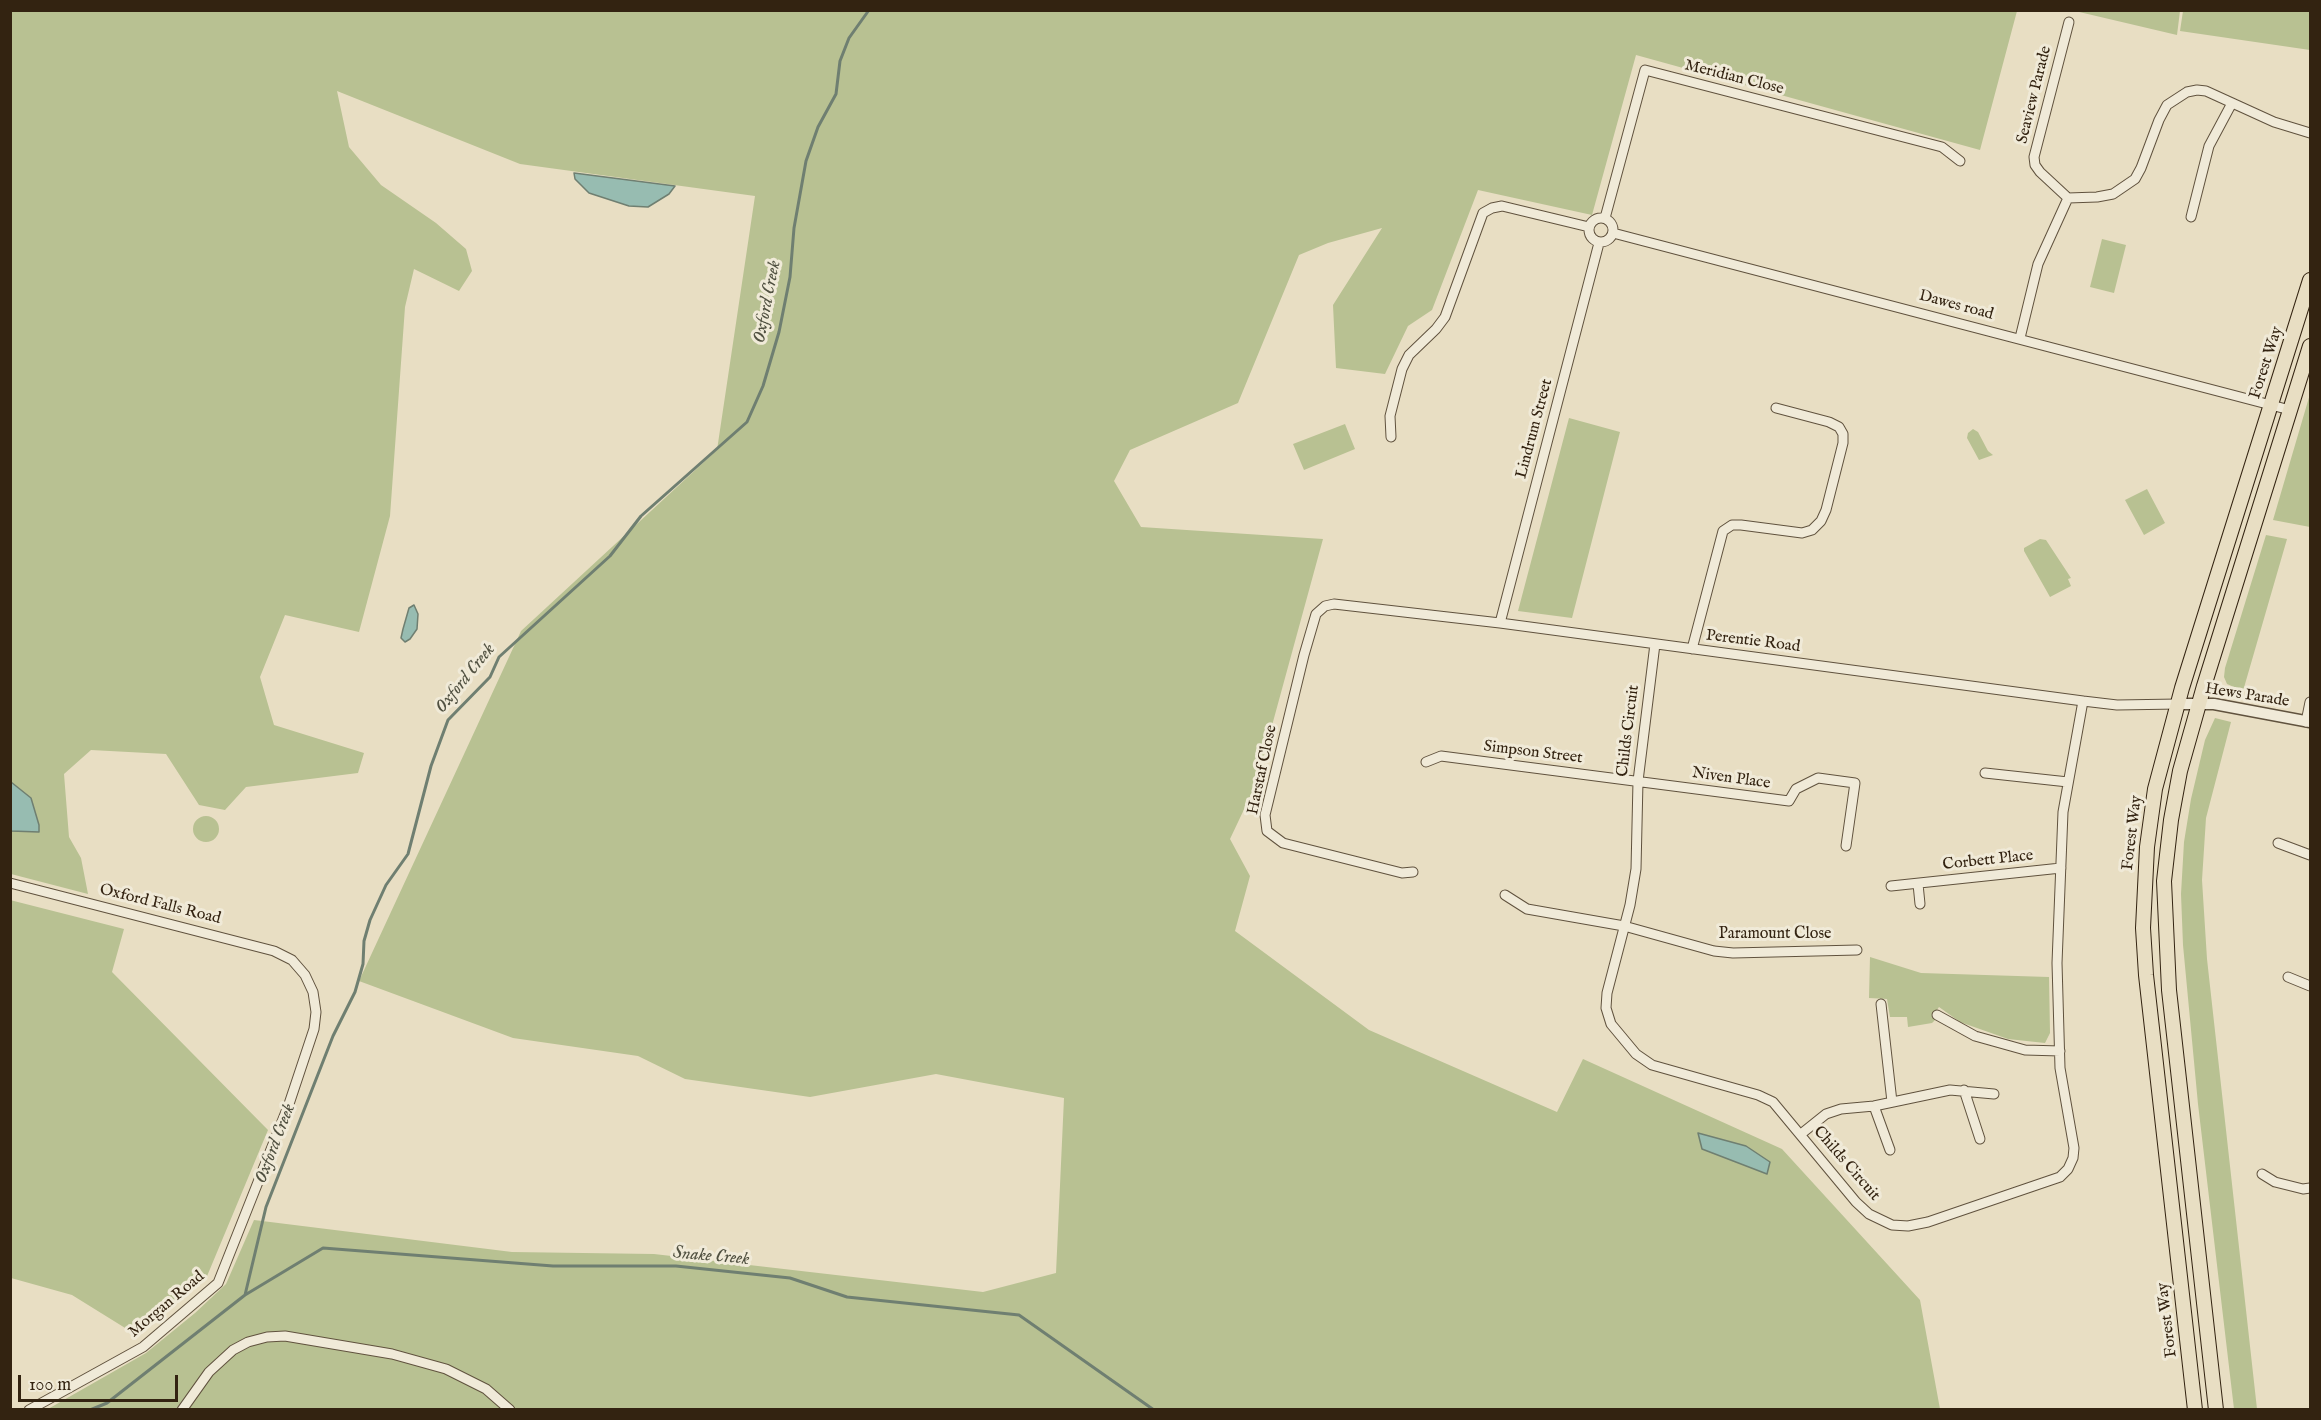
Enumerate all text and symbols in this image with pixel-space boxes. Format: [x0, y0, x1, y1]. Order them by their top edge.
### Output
street label: Seaview Parade [2014, 44, 2056, 146]
street label: Meridian Close [1682, 56, 1786, 100]
water label: Oxford Creek [749, 259, 787, 345]
street label: Dawes road [1917, 287, 1995, 325]
street label: Forest Way [2246, 324, 2288, 402]
street label: Lindrum Street [1512, 377, 1558, 481]
street label: Perentie Road [1705, 627, 1801, 657]
water label: Oxford Creek [431, 640, 501, 718]
street label: Hews Parade [2203, 680, 2291, 712]
street label: Childs Circuit [1614, 684, 1644, 778]
street label: Harstaf Close [1244, 723, 1282, 817]
street label: Simpson Street [1482, 737, 1584, 769]
street label: Niven Place [1691, 764, 1771, 794]
street label: Forest Way [2119, 794, 2147, 872]
street label: Corbett Place [1942, 847, 2034, 875]
street label: Oxford Falls Road [97, 881, 223, 929]
street label: Paramount Close [1719, 925, 1831, 945]
water label: Oxford Creek [251, 1101, 301, 1187]
street label: Childs Circuit [1808, 1123, 1884, 1205]
water label: Snake Creek [672, 1243, 750, 1271]
street label: Morgan Road [125, 1268, 209, 1342]
street label: Forest Way [2154, 1281, 2182, 1359]
scale bar [21, 1363, 182, 1401]
text: 100 m [29, 1374, 71, 1397]

